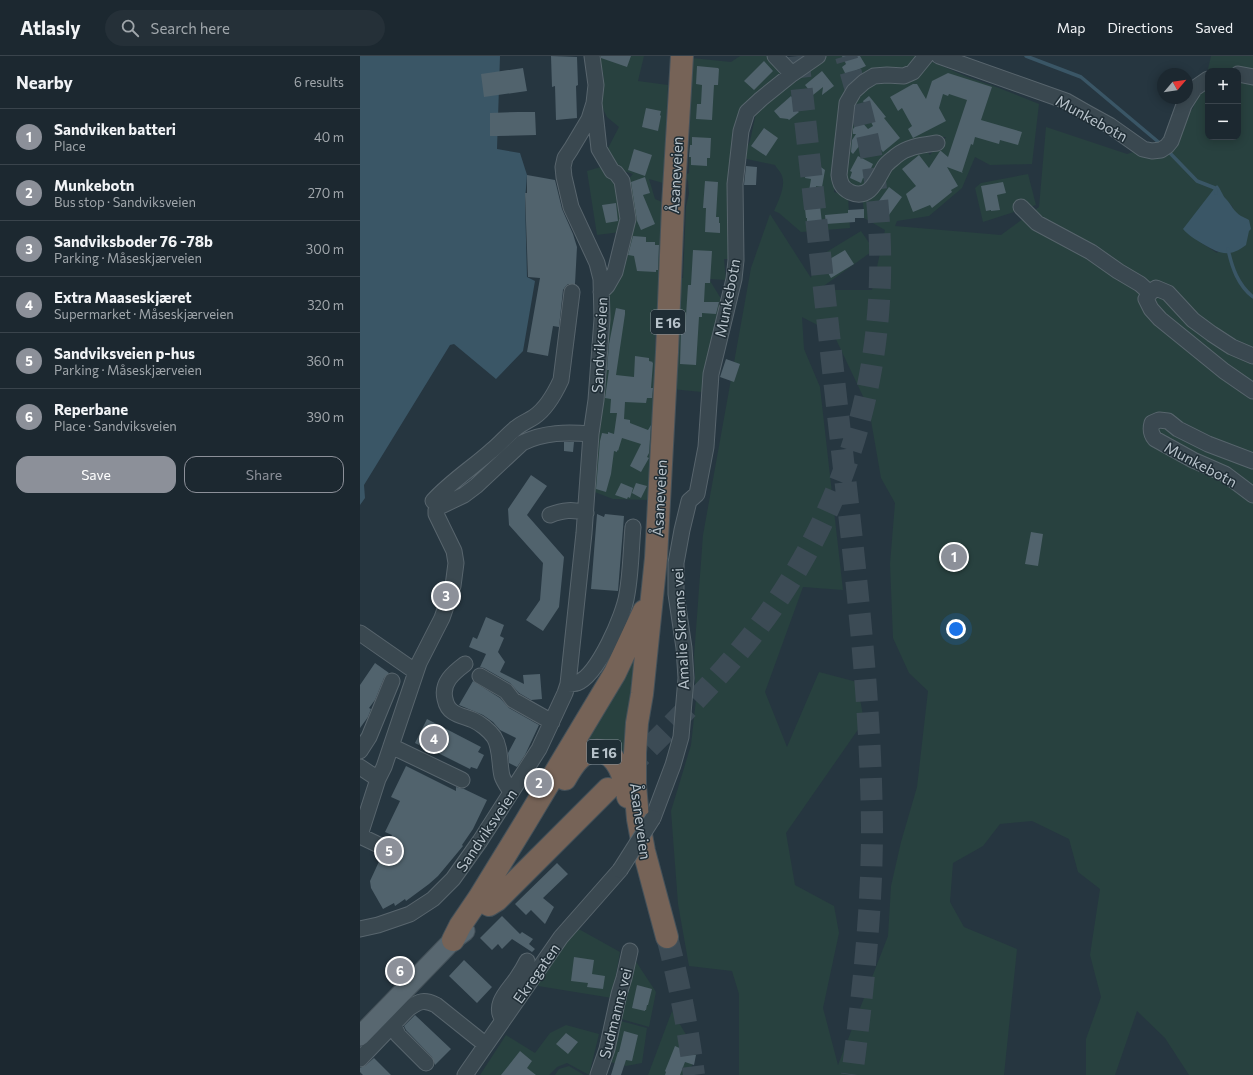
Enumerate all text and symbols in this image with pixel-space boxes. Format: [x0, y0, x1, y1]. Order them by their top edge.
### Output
search box [105, 10, 385, 46]
text: Atlasly [20, 16, 81, 39]
icon: search [119, 17, 141, 39]
text: Search here [151, 19, 230, 37]
text: Map [1057, 19, 1086, 36]
text: Directions [1108, 19, 1173, 36]
text: Saved [1195, 19, 1233, 36]
north arrow [1157, 68, 1193, 104]
map controls [1205, 68, 1241, 140]
button: + [1205, 68, 1241, 104]
text: Nearby [16, 72, 73, 93]
text: 6 results [294, 74, 344, 90]
street label: Munkebotn [1053, 91, 1131, 145]
button: − [1205, 104, 1241, 140]
text: Sandviken batteri [54, 120, 176, 138]
text: 1 [26, 129, 32, 145]
text: 40 m [314, 129, 344, 145]
street label: Åsaneveien [663, 136, 686, 214]
text: Place [54, 138, 86, 154]
text: Munkebotn [54, 176, 135, 194]
text: 2 [25, 185, 33, 201]
text: 270 m [308, 185, 344, 201]
text: Bus stop · Sandviksveien [54, 194, 196, 210]
text: Sandviksboder 76 -78b [54, 232, 213, 250]
text: 3 [25, 241, 33, 257]
text: 300 m [306, 241, 344, 257]
text: Parking · Måseskjærveien [54, 250, 202, 266]
street label: Munkebotn [711, 257, 743, 339]
text: Extra Maaseskjæret [54, 288, 192, 306]
text: 4 [25, 297, 33, 313]
text: 320 m [307, 297, 344, 313]
street label: Sandviksveien [588, 297, 610, 393]
text: Supermarket · Måseskjærveien [54, 306, 234, 322]
road number: E 16 [651, 310, 685, 334]
text: Sandviksveien p-hus [54, 344, 195, 362]
text: 5 [25, 353, 33, 369]
text: 360 m [306, 353, 344, 369]
text: Parking · Måseskjærveien [54, 362, 202, 378]
text: Reperbane [54, 400, 128, 418]
text: 6 [25, 409, 33, 425]
text: 390 m [306, 409, 344, 425]
text: Place · Sandviksveien [54, 418, 177, 434]
street label: Munkebotn [1162, 437, 1240, 491]
button: Save [16, 456, 176, 493]
button: Share [184, 456, 344, 493]
street label: Åsaneveien [647, 459, 670, 537]
pin: 1 [941, 542, 967, 572]
street label: Amalie Skrams vei [668, 567, 692, 691]
pin: 3 [433, 581, 459, 611]
your location [946, 619, 966, 639]
pin: 4 [421, 724, 447, 754]
road number: E 16 [587, 740, 621, 764]
pin: 2 [526, 768, 552, 798]
street label: Åsaneveien [627, 781, 656, 860]
street label: Sandviksveien [452, 785, 520, 875]
pin: 5 [376, 836, 402, 866]
street label: Ekregaten [509, 940, 563, 1006]
pin: 6 [387, 956, 413, 986]
street label: Sudmanns vei [595, 966, 635, 1060]

